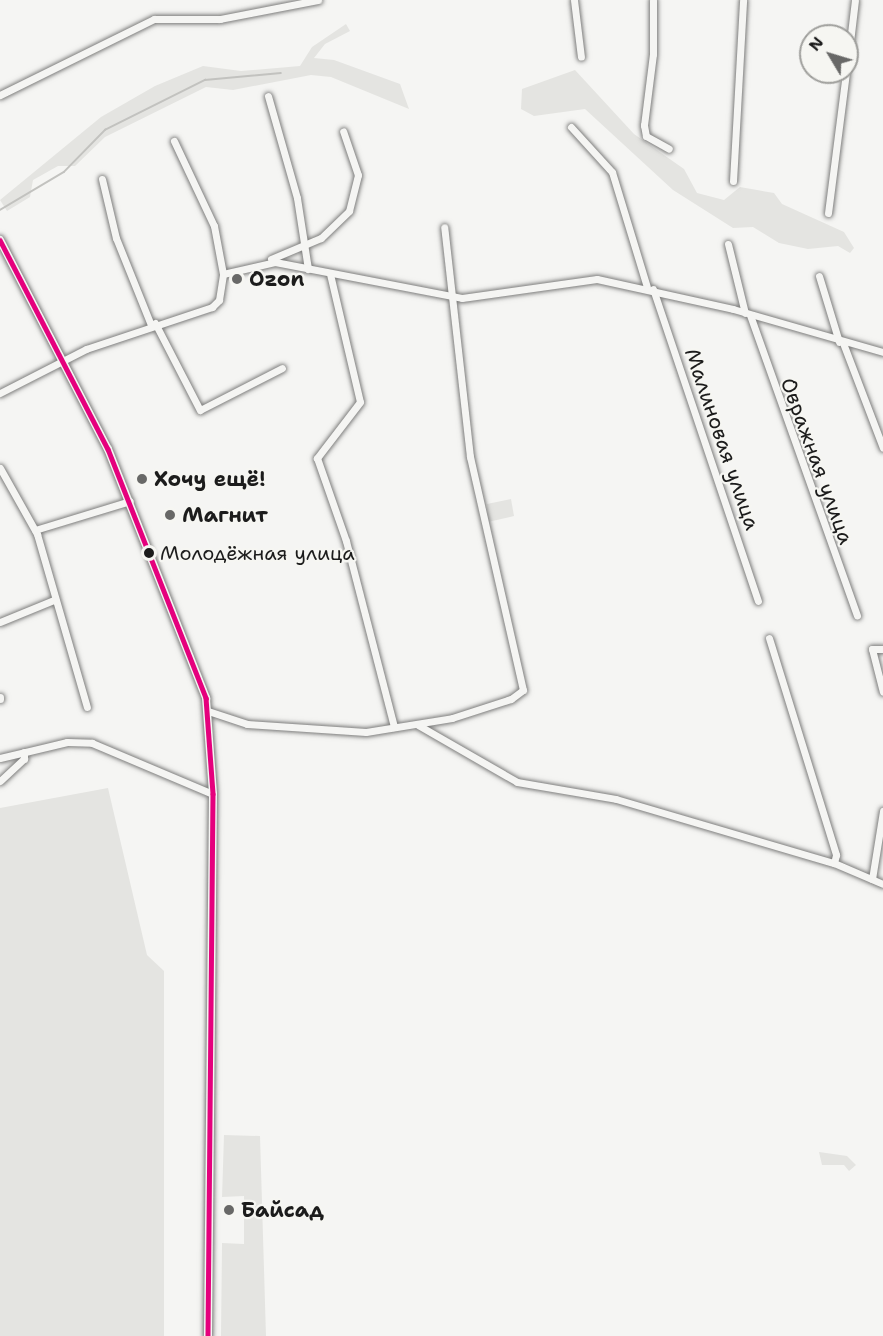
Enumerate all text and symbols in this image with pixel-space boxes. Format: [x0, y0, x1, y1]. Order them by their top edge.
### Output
north arrow [799, 24, 859, 84]
text: N [804, 32, 828, 55]
place label: Ozon [249, 266, 304, 292]
marker: Ozon [230, 272, 244, 286]
street label: Малиновая улица [679, 345, 765, 533]
street label: Овражная улица [775, 374, 859, 548]
place label: Хочу ещё! [154, 466, 265, 492]
marker: Хочу ещё! [135, 472, 149, 486]
place label: Магнит [182, 502, 268, 528]
marker: Магнит [163, 508, 177, 522]
place label: Молодёжная улица [160, 541, 355, 565]
marker: Молодёжная улица [143, 547, 155, 559]
place label: Байсад [241, 1197, 324, 1223]
marker: Байсад [222, 1203, 236, 1217]

